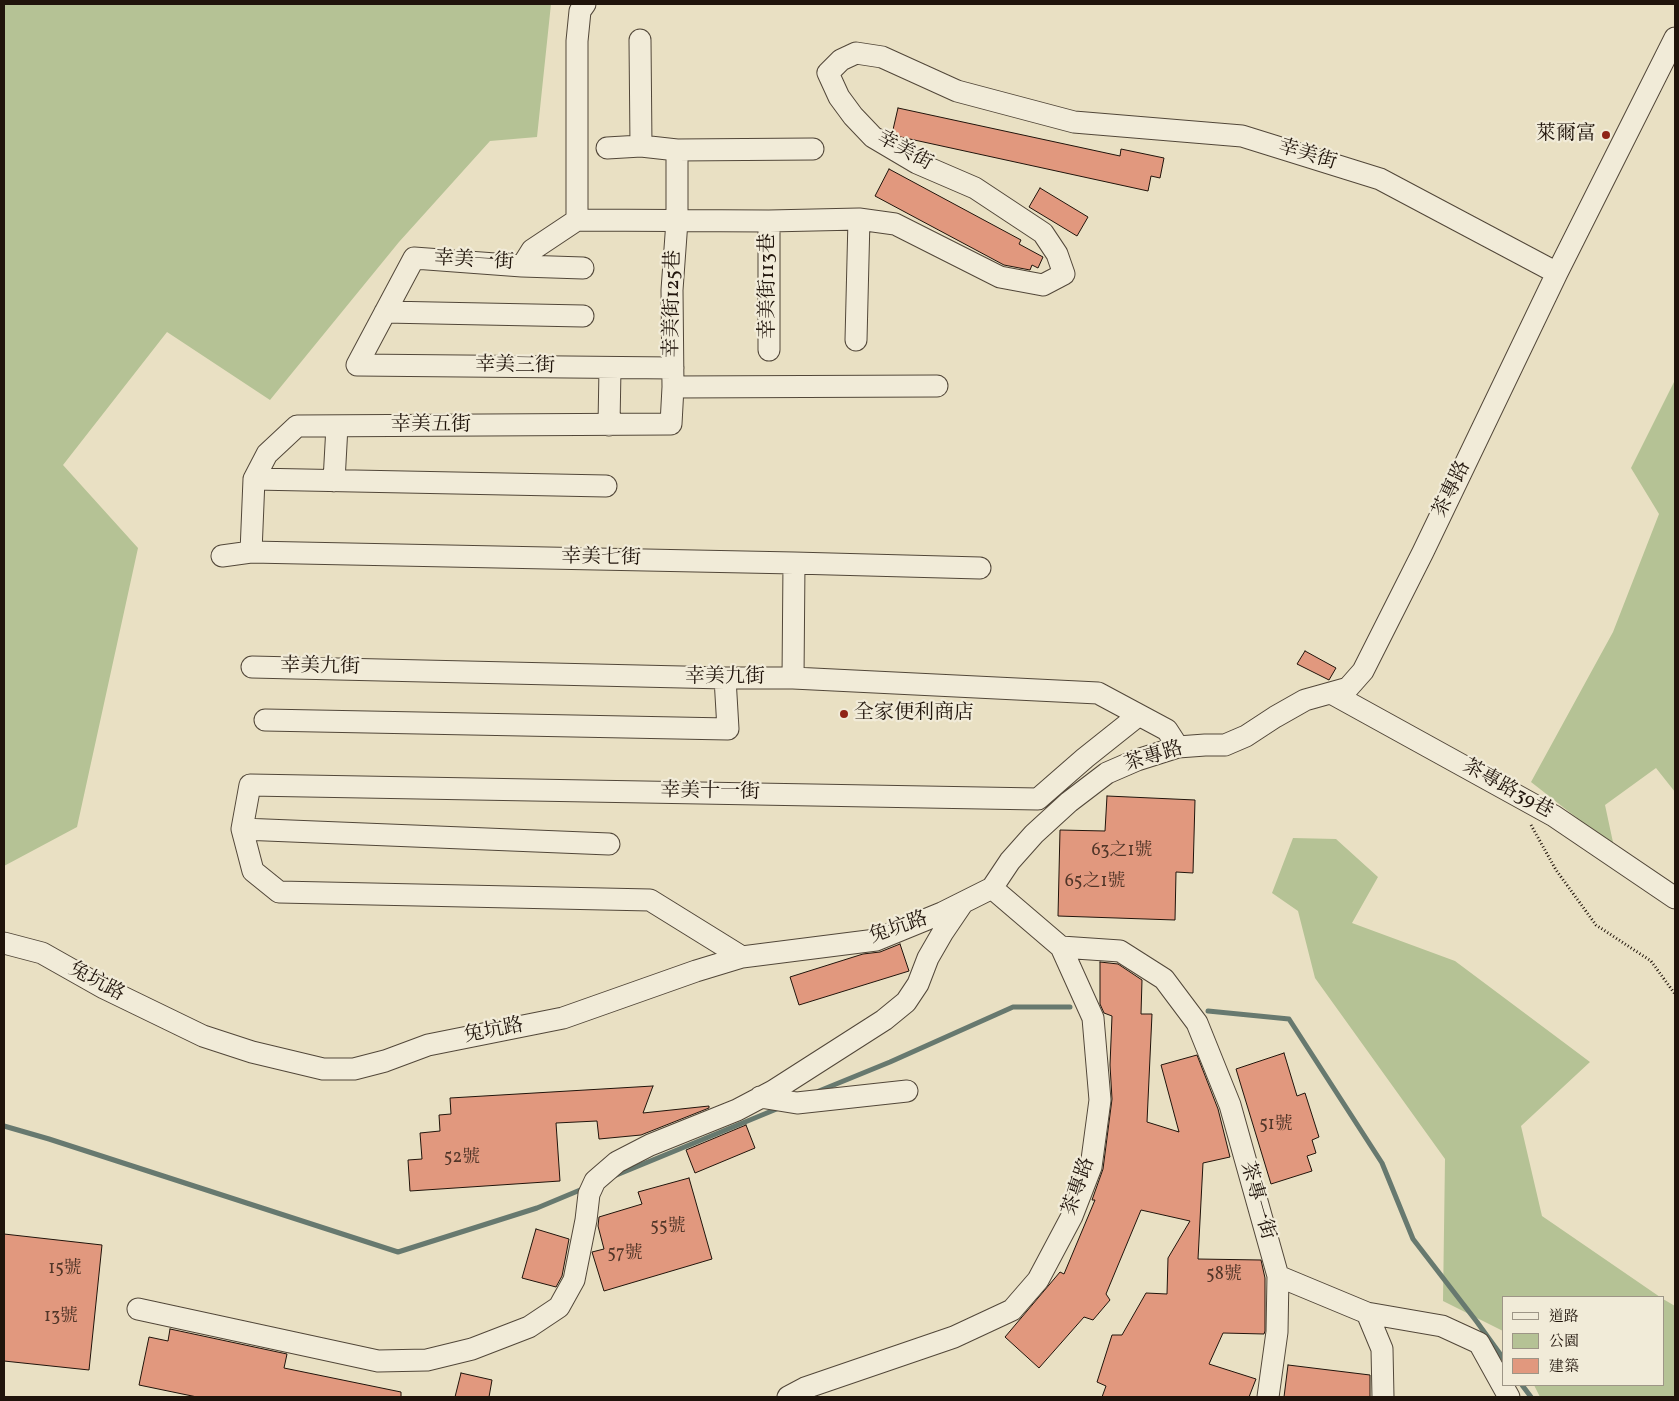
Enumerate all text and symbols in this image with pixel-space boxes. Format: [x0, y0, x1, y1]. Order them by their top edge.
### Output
place label: 萊爾富 [1536, 123, 1596, 147]
street label: 幸美街 [872, 127, 936, 177]
marker: 萊爾富 [1600, 129, 1612, 141]
street label: 幸美街 [1275, 136, 1339, 176]
street label: 幸美街113巷 [757, 233, 781, 339]
street label: 幸美一街 [433, 248, 515, 276]
street label: 幸美街125巷 [661, 250, 687, 358]
street label: 幸美三街 [475, 354, 555, 380]
street label: 幸美五街 [391, 414, 471, 438]
street label: 茶專路 [1429, 458, 1477, 522]
street label: 幸美七街 [561, 546, 641, 572]
street label: 幸美九街 [280, 655, 360, 681]
street label: 幸美九街 [685, 666, 765, 690]
place label: 全家便利商店 [854, 702, 974, 726]
marker: 全家便利商店 [838, 708, 850, 720]
street label: 茶專路 [1122, 738, 1186, 778]
street label: 茶專路39巷 [1457, 755, 1557, 825]
street label: 幸美十一街 [660, 780, 760, 806]
house number: 63之1號 [1091, 841, 1153, 863]
house number: 65之1號 [1065, 872, 1125, 894]
street label: 兔坑路 [867, 908, 931, 950]
street label: 兔坑路 [64, 958, 128, 1008]
street label: 兔坑路 [462, 1014, 526, 1050]
house number: 51號 [1259, 1115, 1293, 1137]
house number: 52號 [444, 1148, 480, 1170]
street label: 茶專路 [1059, 1155, 1101, 1219]
street label: 茶專一街 [1233, 1159, 1279, 1243]
house number: 55號 [650, 1217, 686, 1239]
house number: 57號 [607, 1244, 643, 1266]
house number: 15號 [48, 1259, 82, 1281]
house number: 58號 [1206, 1265, 1242, 1287]
legend [1502, 1296, 1664, 1386]
house number: 13號 [44, 1307, 78, 1329]
text: 道路 [1549, 1307, 1579, 1328]
text: 公園 [1549, 1332, 1579, 1353]
text: 建築 [1549, 1357, 1579, 1378]

